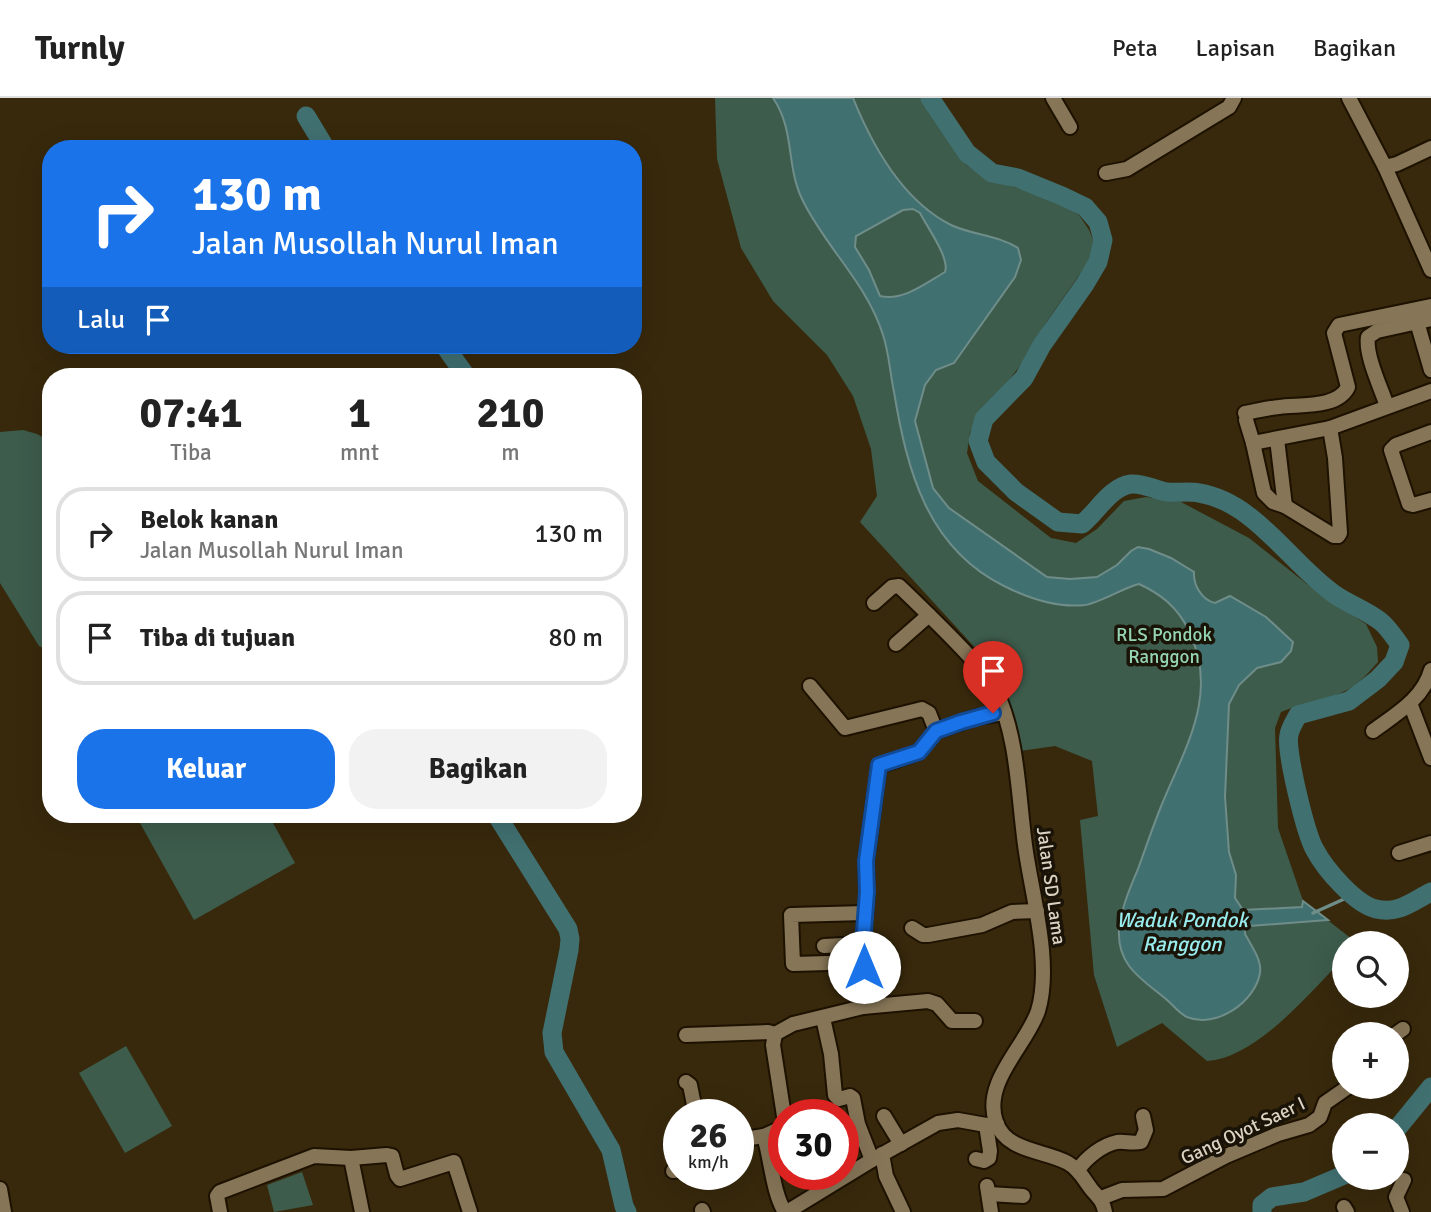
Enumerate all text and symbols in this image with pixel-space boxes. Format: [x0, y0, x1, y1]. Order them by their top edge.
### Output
text: Turnly [35, 28, 125, 69]
text: Peta [1112, 33, 1158, 63]
text: Lapisan [1196, 33, 1275, 63]
text: Bagikan [1313, 33, 1396, 63]
text: 130 m [192, 164, 322, 224]
icon: right [77, 168, 168, 259]
text: Jalan Musollah Nurul Iman [192, 224, 559, 263]
icon: arrive [139, 301, 177, 339]
text: Lalu [77, 304, 125, 336]
text: 07:41 [139, 388, 243, 439]
text: 1 [348, 388, 371, 439]
text: 210 [476, 388, 544, 439]
text: Tiba [170, 438, 212, 467]
text: mnt [340, 438, 379, 467]
text: m [501, 438, 520, 467]
text: Belok kanan [140, 504, 278, 536]
icon: right [81, 515, 119, 553]
text: 130 m [534, 518, 603, 550]
text: Jalan Musollah Nurul Iman [140, 536, 404, 565]
icon: arrive [81, 619, 119, 657]
text: Tiba di tujuan [140, 622, 295, 654]
text: 80 m [548, 622, 603, 654]
park label: RLS Pondok Ranggon [1116, 623, 1212, 669]
pin [963, 641, 1023, 713]
icon: arrive [974, 652, 1012, 690]
button: Keluar [77, 729, 335, 809]
button: Bagikan [349, 729, 607, 809]
street label: Jalan SD Lama [1031, 826, 1071, 946]
water label: Waduk Pondok Ranggon [1116, 907, 1250, 957]
position arrow [827, 930, 901, 1004]
map controls [1332, 931, 1409, 1190]
button: search [1332, 931, 1409, 1008]
button: + [1332, 1022, 1409, 1099]
street label: Gang Oyot Saer I [1177, 1092, 1309, 1170]
speed limit sign: 30 [768, 1099, 859, 1190]
button: − [1332, 1113, 1409, 1190]
text: 26 [690, 1114, 727, 1157]
text: km/h [688, 1151, 729, 1173]

